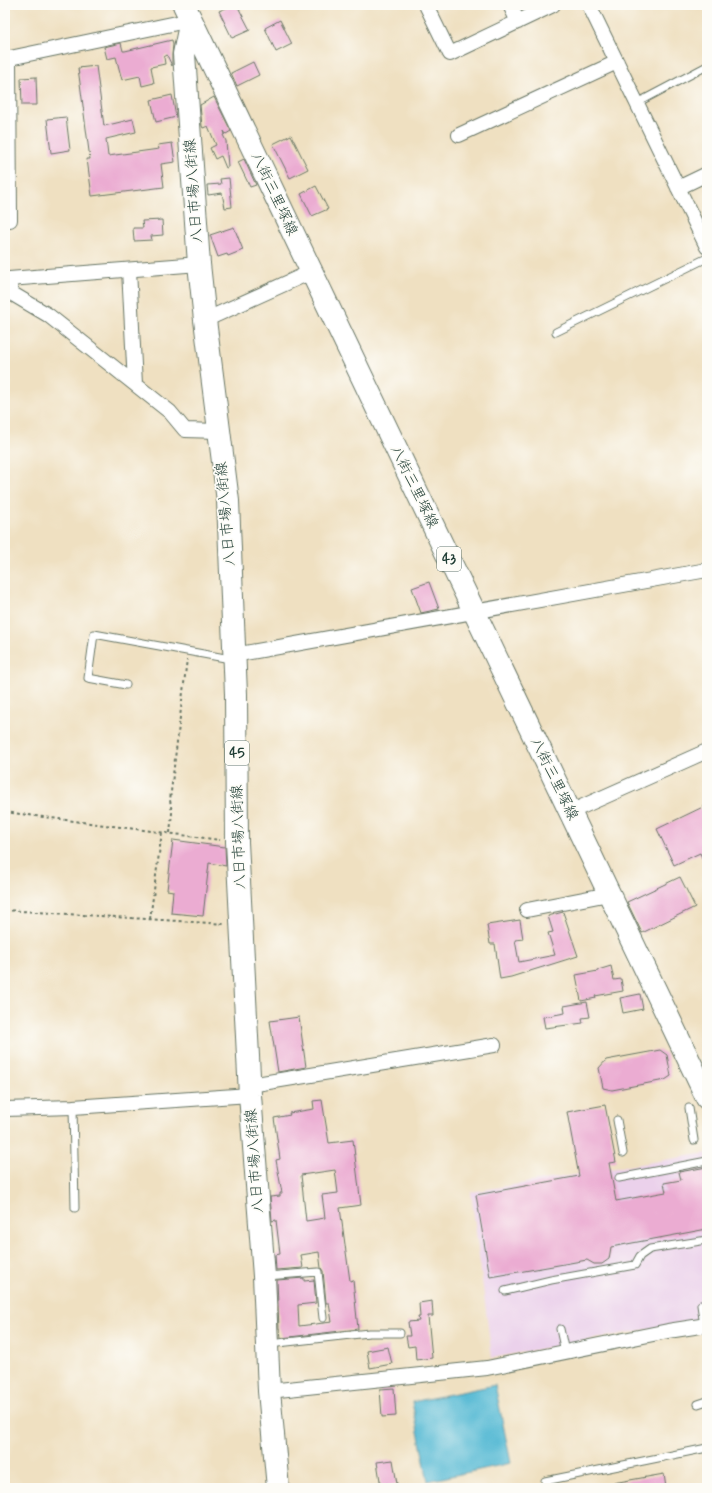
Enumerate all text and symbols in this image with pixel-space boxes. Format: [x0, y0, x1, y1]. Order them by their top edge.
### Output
street label: 八日市場八街線 [180, 138, 208, 244]
street label: 八街三里塚線 [246, 149, 302, 239]
street label: 八街三里塚線 [385, 442, 443, 532]
street label: 八日市場八街線 [211, 461, 241, 567]
road number: 43 [437, 547, 461, 571]
street label: 八街三里塚線 [525, 734, 583, 824]
road number: 45 [225, 741, 249, 765]
street label: 八日市場八街線 [227, 784, 251, 890]
street label: 八日市場八街線 [241, 1108, 269, 1214]

